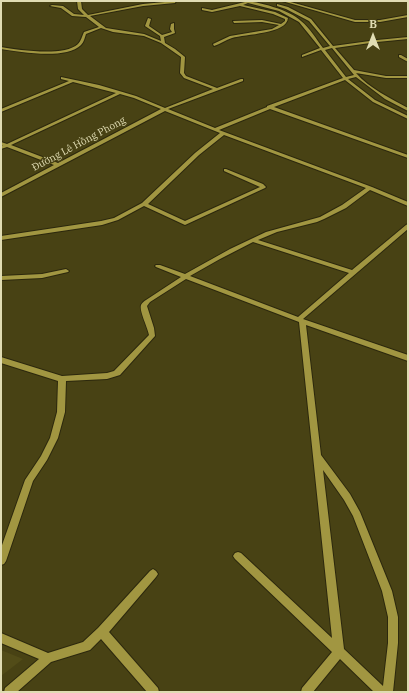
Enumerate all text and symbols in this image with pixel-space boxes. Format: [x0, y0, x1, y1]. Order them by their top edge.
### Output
north arrow [353, 16, 393, 56]
text: B [369, 17, 377, 31]
street label: Đường Lê Hồng Phong [30, 114, 128, 174]

